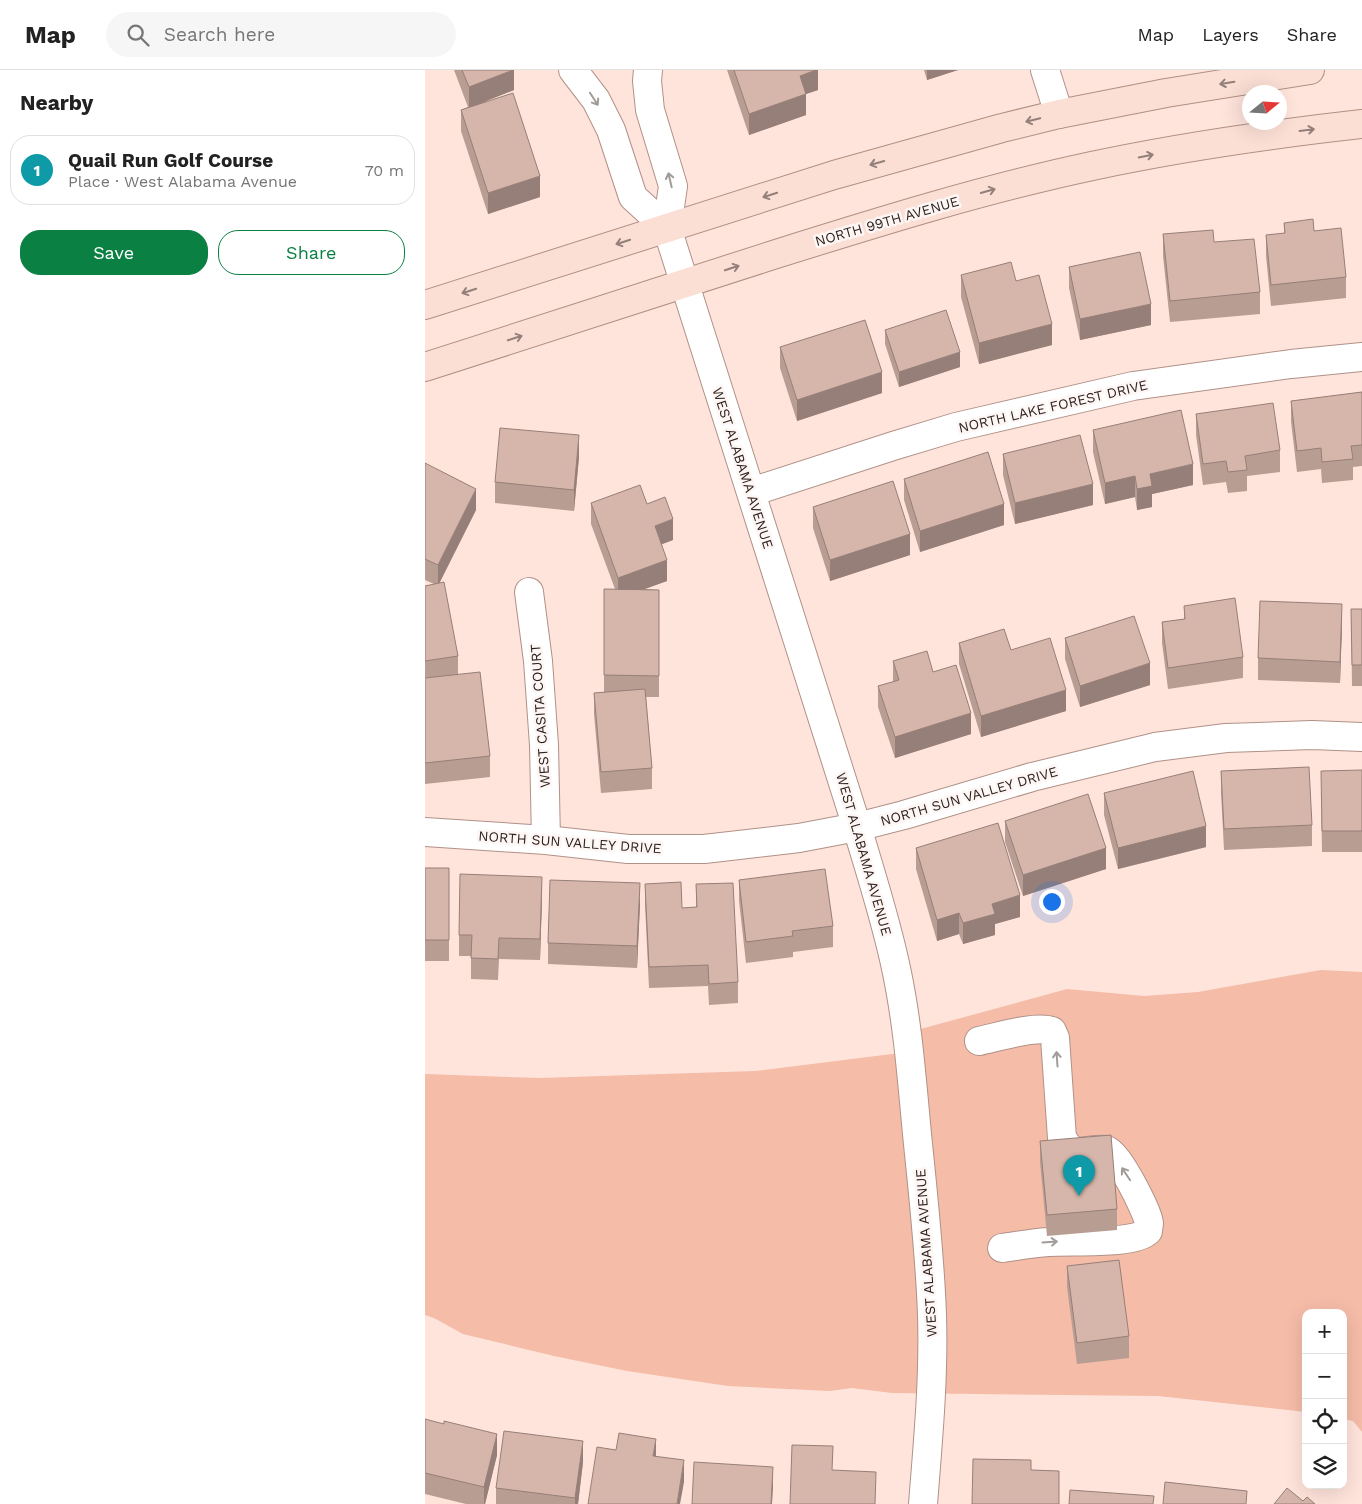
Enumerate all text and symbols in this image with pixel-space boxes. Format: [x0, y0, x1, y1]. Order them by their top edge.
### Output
search box [106, 12, 456, 57]
text: Map [25, 21, 76, 49]
icon: search [124, 21, 152, 49]
text: Search here [164, 23, 275, 46]
text: Map [1137, 24, 1174, 45]
text: Layers [1202, 24, 1259, 45]
text: Share [1287, 24, 1337, 45]
one-way arrow [1220, 78, 1236, 88]
north arrow [1242, 85, 1287, 130]
text: Nearby [20, 90, 93, 115]
one-way arrow [589, 91, 599, 105]
one-way arrow [1026, 116, 1042, 125]
one-way arrow [1298, 125, 1314, 135]
text: Quail Run Golf Course [68, 149, 273, 172]
one-way arrow [1138, 150, 1154, 160]
one-way arrow [869, 158, 885, 168]
text: 1 [34, 161, 40, 180]
text: 70 m [365, 161, 404, 180]
text: Place · West Alabama Avenue [68, 172, 297, 191]
one-way arrow [665, 172, 674, 188]
one-way arrow [979, 186, 995, 196]
one-way arrow [762, 191, 778, 201]
street label: NORTH 99TH AVENUE [813, 193, 961, 249]
button: Save [20, 230, 208, 275]
button: Share [218, 230, 405, 275]
one-way arrow [616, 238, 632, 247]
one-way arrow [723, 263, 739, 273]
one-way arrow [461, 287, 477, 297]
one-way arrow [507, 333, 522, 342]
street label: NORTH LAKE FOREST DRIVE [957, 376, 1149, 436]
street label: WEST ALABAMA AVENUE [709, 385, 777, 551]
street label: WEST CASITA COURT [527, 643, 553, 788]
street label: NORTH SUN VALLEY DRIVE [879, 763, 1060, 829]
street label: WEST ALABAMA AVENUE [833, 771, 895, 937]
street label: NORTH SUN VALLEY DRIVE [478, 828, 662, 856]
your location [1039, 889, 1065, 915]
one-way arrow [1052, 1051, 1061, 1067]
pin: 1 [1063, 1155, 1095, 1196]
one-way arrow [1121, 1167, 1131, 1181]
street label: WEST ALABAMA AVENUE [912, 1168, 940, 1338]
one-way arrow [1042, 1237, 1058, 1247]
map controls [1302, 1309, 1347, 1489]
button: + [1302, 1309, 1347, 1354]
button: − [1302, 1354, 1347, 1399]
button: locate [1302, 1399, 1347, 1444]
button: layers [1302, 1444, 1347, 1489]

